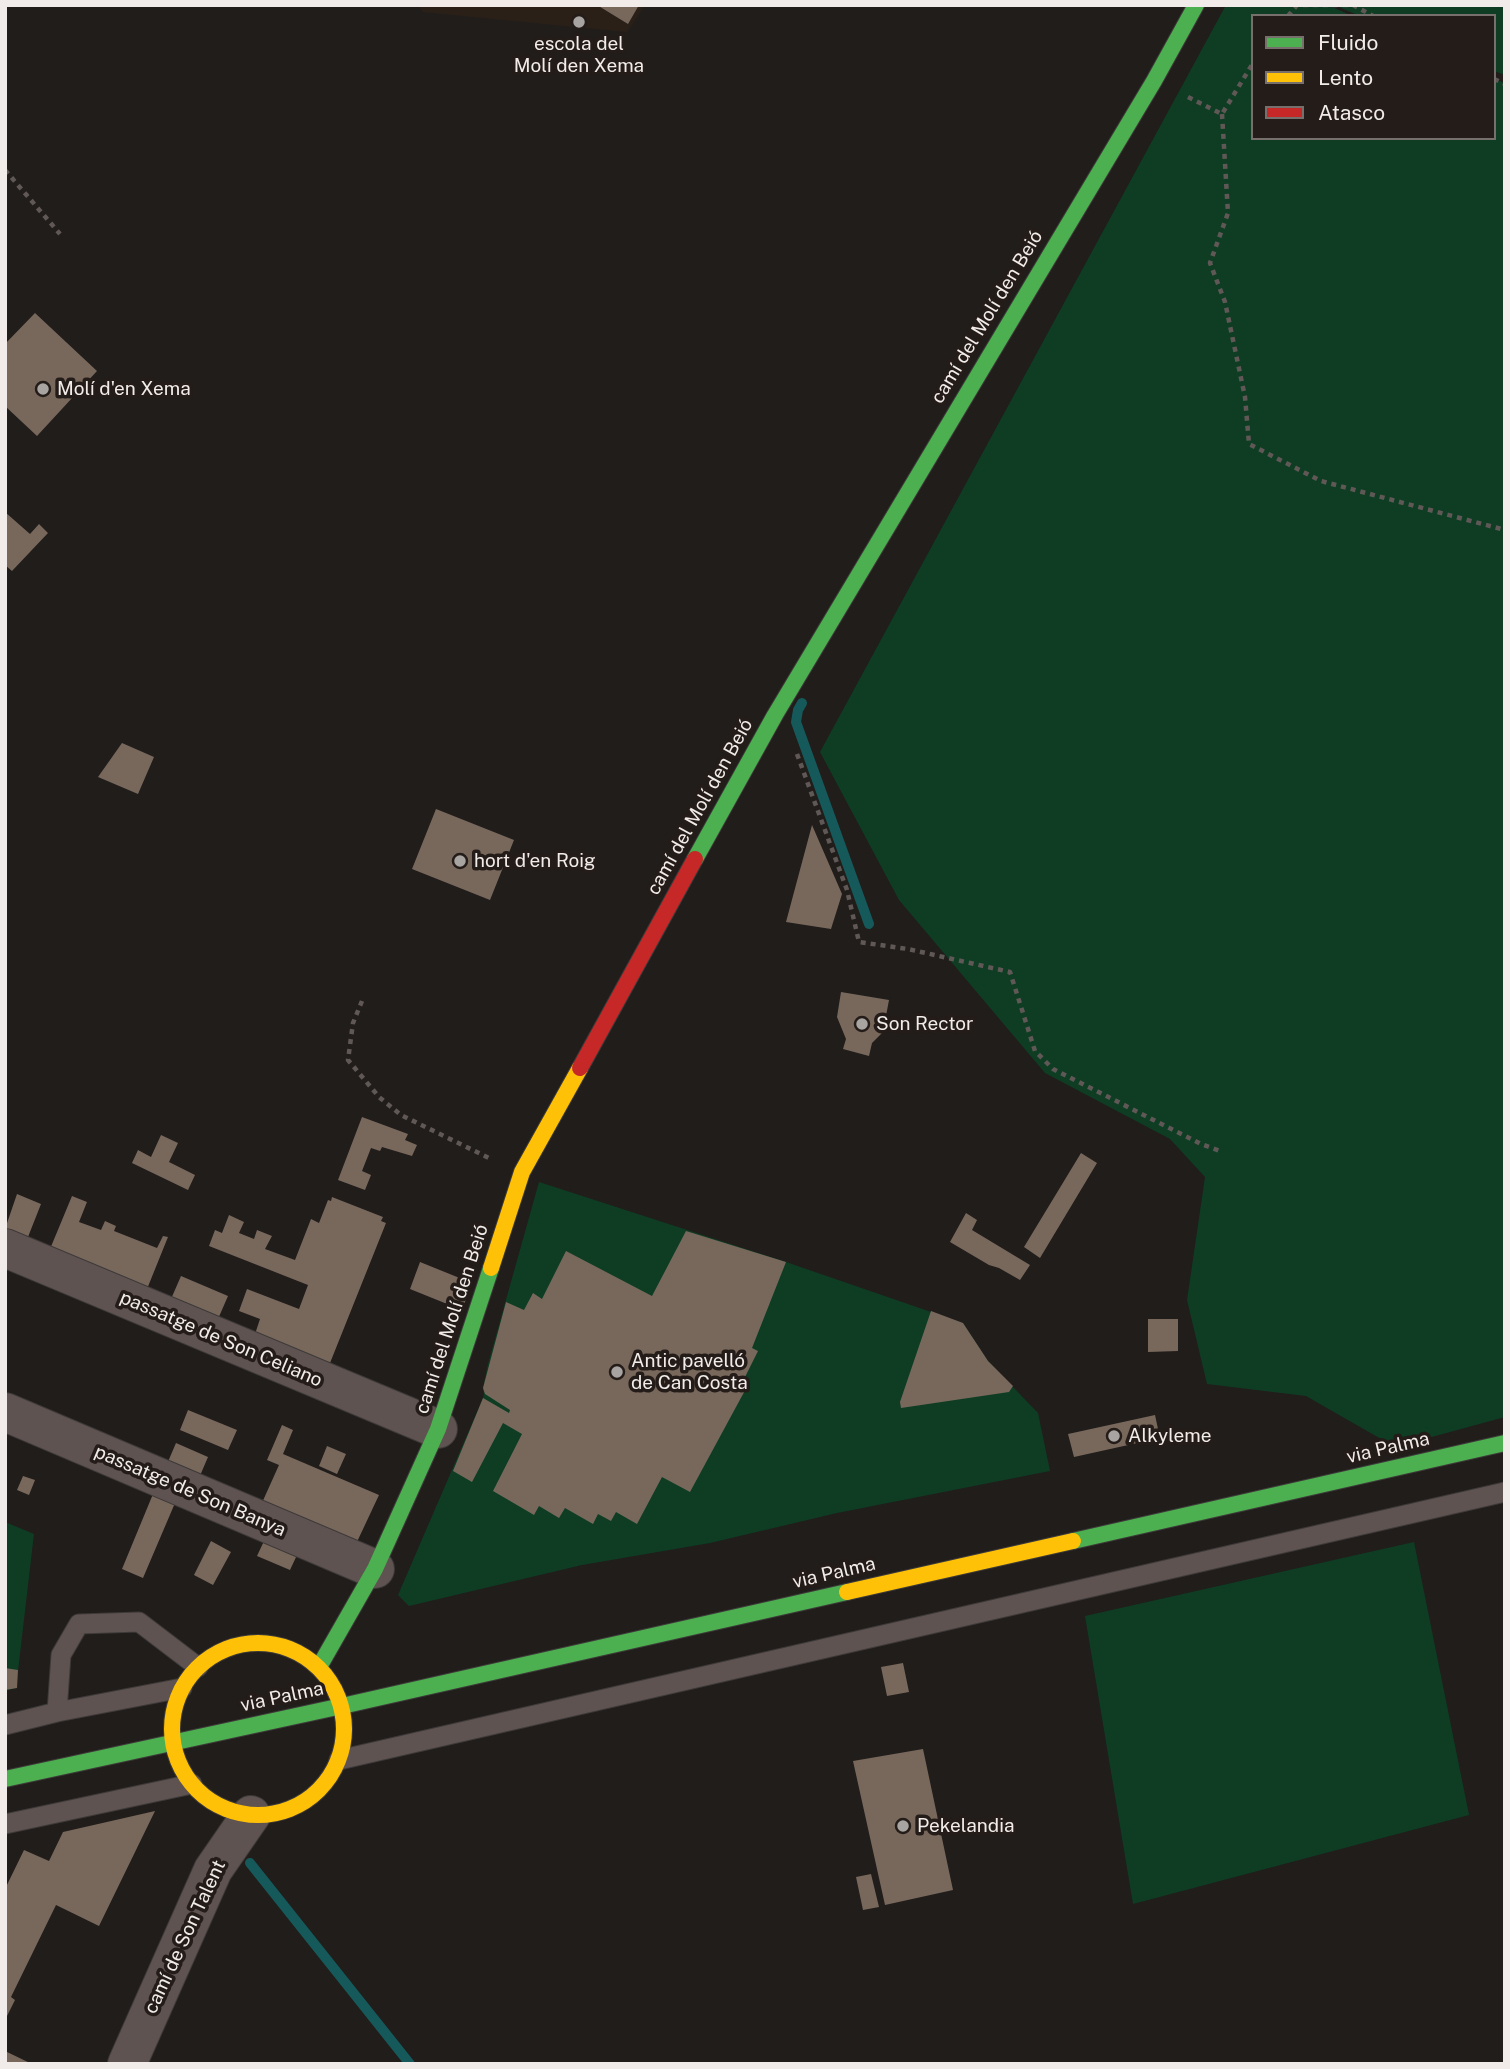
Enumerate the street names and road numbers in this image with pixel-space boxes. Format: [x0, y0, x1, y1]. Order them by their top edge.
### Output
street label: camí del Molí den Beió [926, 226, 1048, 408]
street label: camí del Molí den Beió [642, 715, 758, 899]
street label: camí del Molí den Beió [411, 1221, 493, 1417]
street label: passatge de Son Celiano [116, 1286, 326, 1392]
street label: via Palma [1344, 1427, 1432, 1469]
street label: passatge de Son Banya [91, 1440, 289, 1542]
street label: via Palma [790, 1552, 878, 1594]
street label: via Palma [238, 1677, 326, 1717]
street label: camí de Son Talent [139, 1857, 231, 2017]

